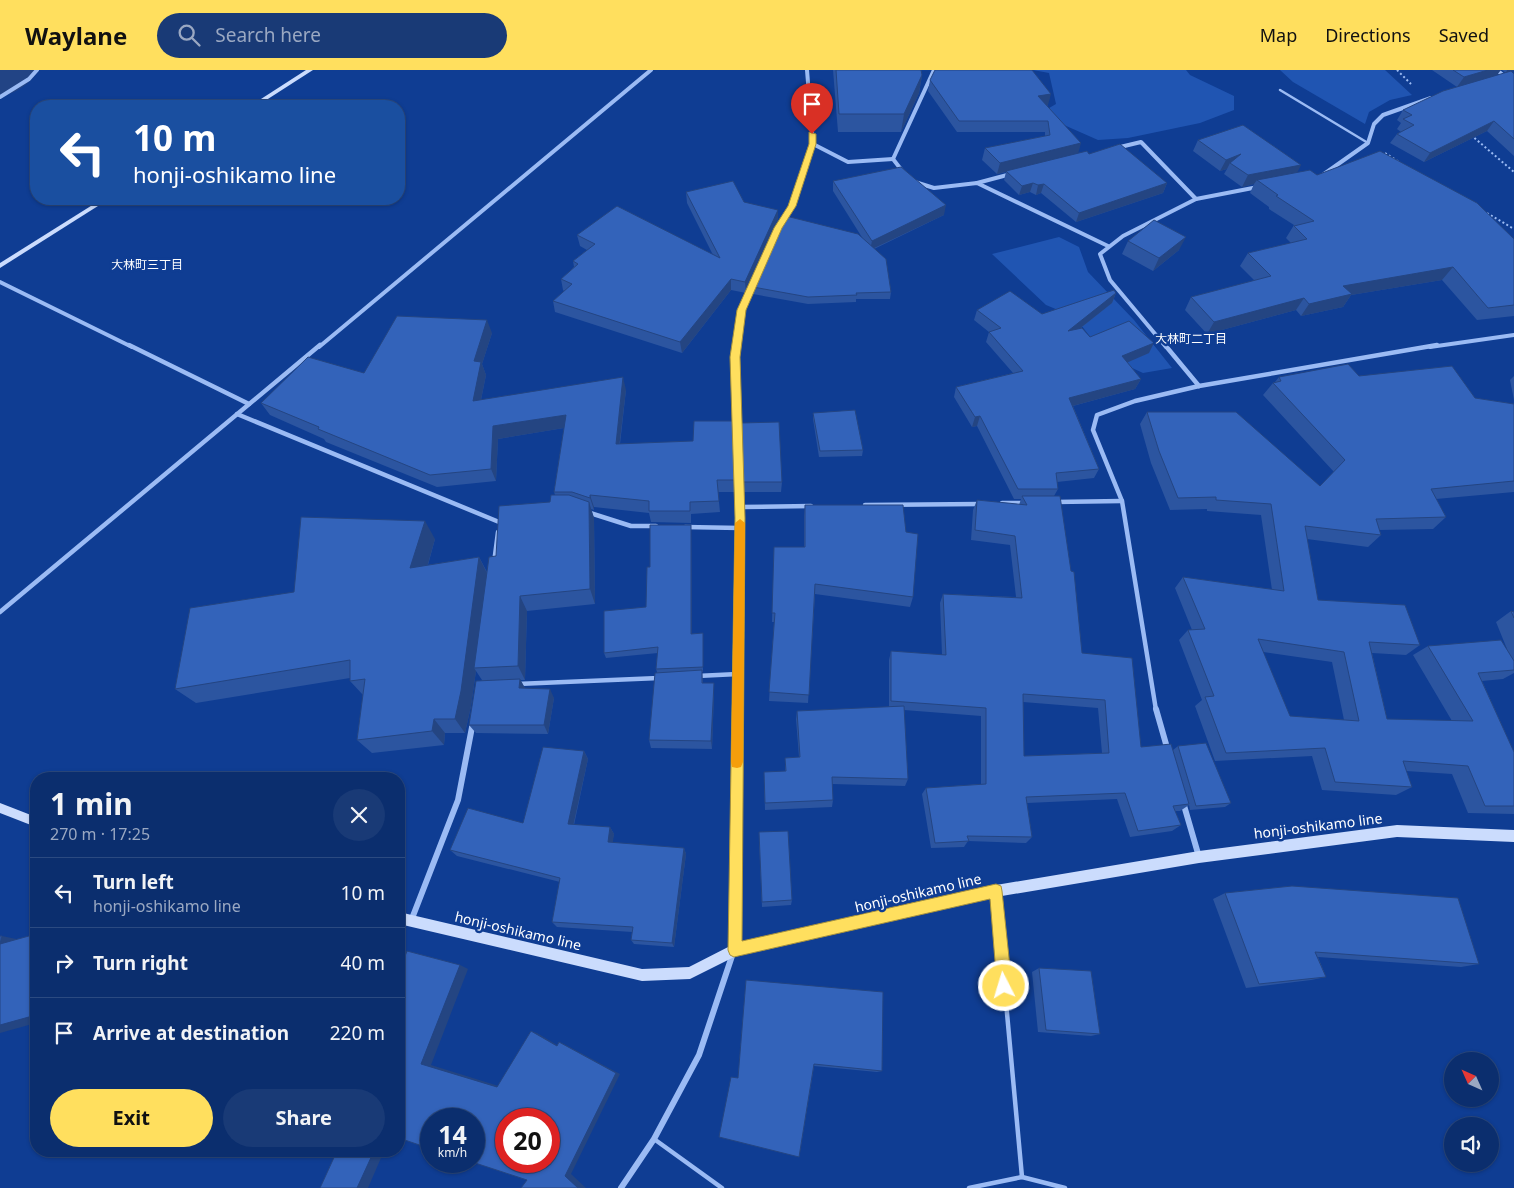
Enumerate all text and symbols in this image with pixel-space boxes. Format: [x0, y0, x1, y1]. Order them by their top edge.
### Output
search box [157, 13, 507, 58]
text: Waylane [25, 19, 127, 52]
icon: search [175, 21, 203, 49]
text: Search here [215, 22, 321, 48]
text: Map [1260, 23, 1297, 47]
text: Directions [1325, 23, 1411, 47]
text: Saved [1439, 23, 1489, 47]
pin [791, 83, 833, 134]
icon: arrive [798, 90, 826, 118]
text: 10 m [133, 114, 216, 161]
icon: left [50, 120, 115, 185]
text: honji-oshikamo line [133, 159, 336, 189]
district label: 大林町三丁目 [111, 256, 183, 273]
district label: 大林町二丁目 [1155, 330, 1227, 347]
text: 1 min [50, 783, 133, 824]
button: close [333, 789, 385, 841]
street label: honji-oshikamo line [1253, 808, 1383, 843]
text: 270 m · 17:25 [50, 823, 150, 845]
text: Turn left [93, 869, 174, 895]
street label: honji-oshikamo line [853, 869, 983, 916]
icon: left [50, 879, 78, 907]
text: 10 m [341, 880, 385, 906]
text: honji-oshikamo line [93, 895, 241, 917]
street label: honji-oshikamo line [453, 907, 583, 954]
icon: right [50, 949, 78, 977]
text: Turn right [93, 950, 188, 976]
text: 40 m [341, 950, 385, 976]
position arrow [977, 959, 1029, 1011]
icon: arrive [50, 1019, 78, 1047]
text: Arrive at destination [93, 1020, 289, 1046]
text: 220 m [330, 1020, 385, 1046]
north arrow [1444, 1052, 1499, 1108]
map controls [1444, 1052, 1499, 1172]
button: Exit [50, 1089, 213, 1147]
button: Share [223, 1089, 385, 1147]
speed limit sign: 20 [495, 1108, 560, 1173]
text: 14 [438, 1117, 467, 1151]
button: sound [1444, 1117, 1499, 1172]
text: km/h [438, 1144, 467, 1161]

